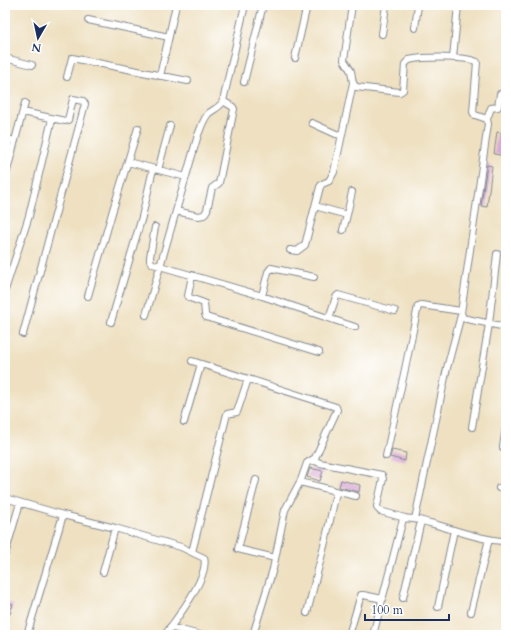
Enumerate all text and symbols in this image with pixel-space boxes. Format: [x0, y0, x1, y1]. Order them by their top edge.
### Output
north arrow [18, 18, 58, 58]
text: N [30, 39, 42, 56]
scale bar [365, 596, 449, 622]
text: 100 m [371, 602, 404, 618]

